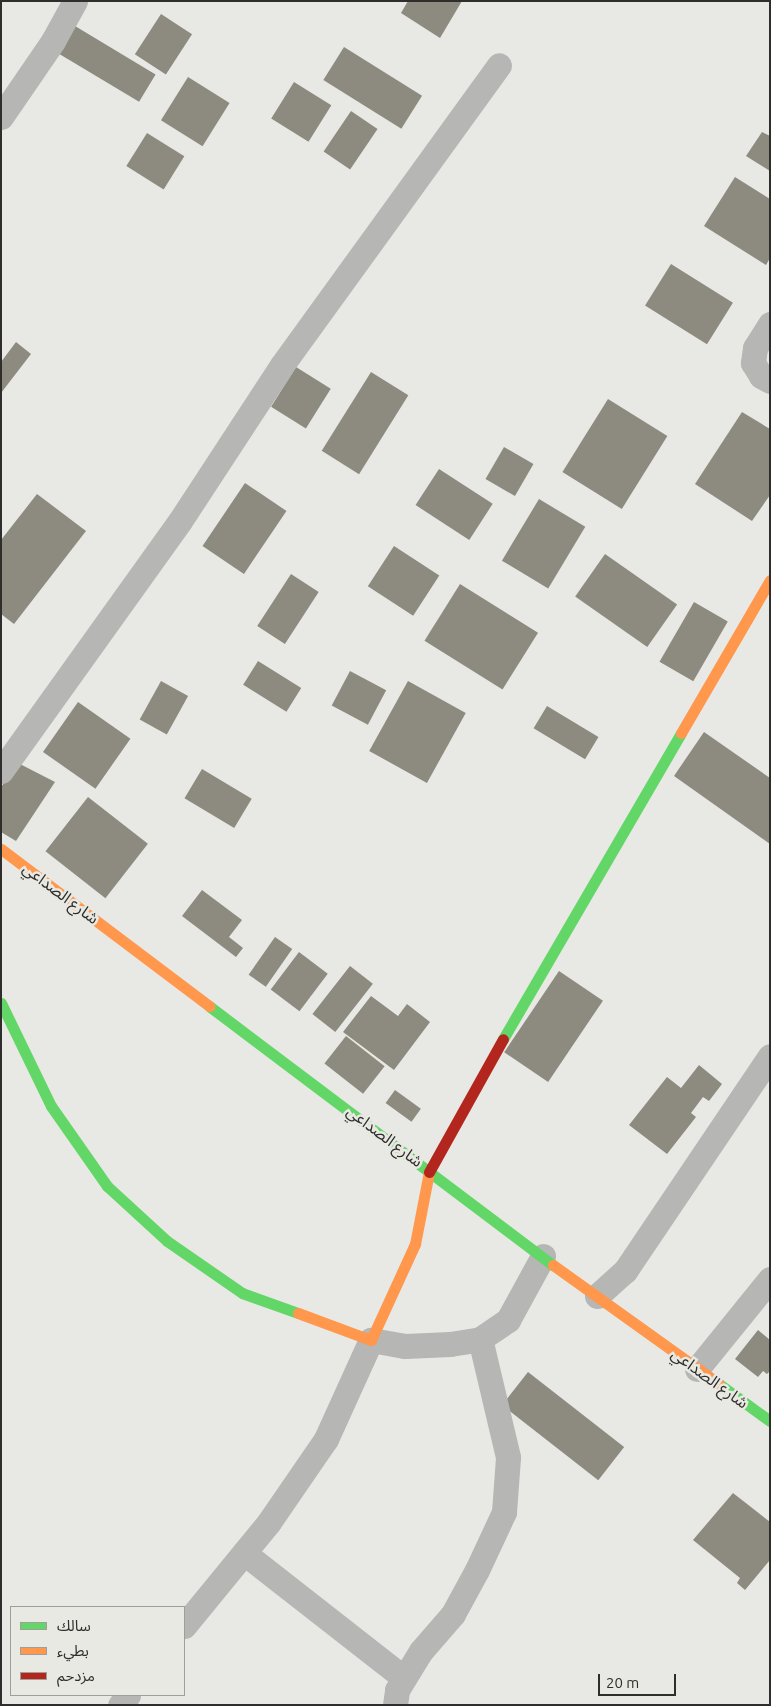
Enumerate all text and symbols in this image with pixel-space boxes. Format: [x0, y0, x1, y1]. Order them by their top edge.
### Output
street label: شارع الصداعي [19, 858, 103, 928]
street label: شارع الصداعي [343, 1101, 427, 1171]
street label: شارع الصداعي [668, 1344, 752, 1412]
legend [10, 1606, 185, 1696]
text: سالك [57, 1617, 91, 1634]
text: بطيء [57, 1642, 89, 1659]
scale bar [601, 1664, 678, 1696]
text: مزدحم [57, 1667, 95, 1684]
text: 20 m [606, 1674, 639, 1691]

